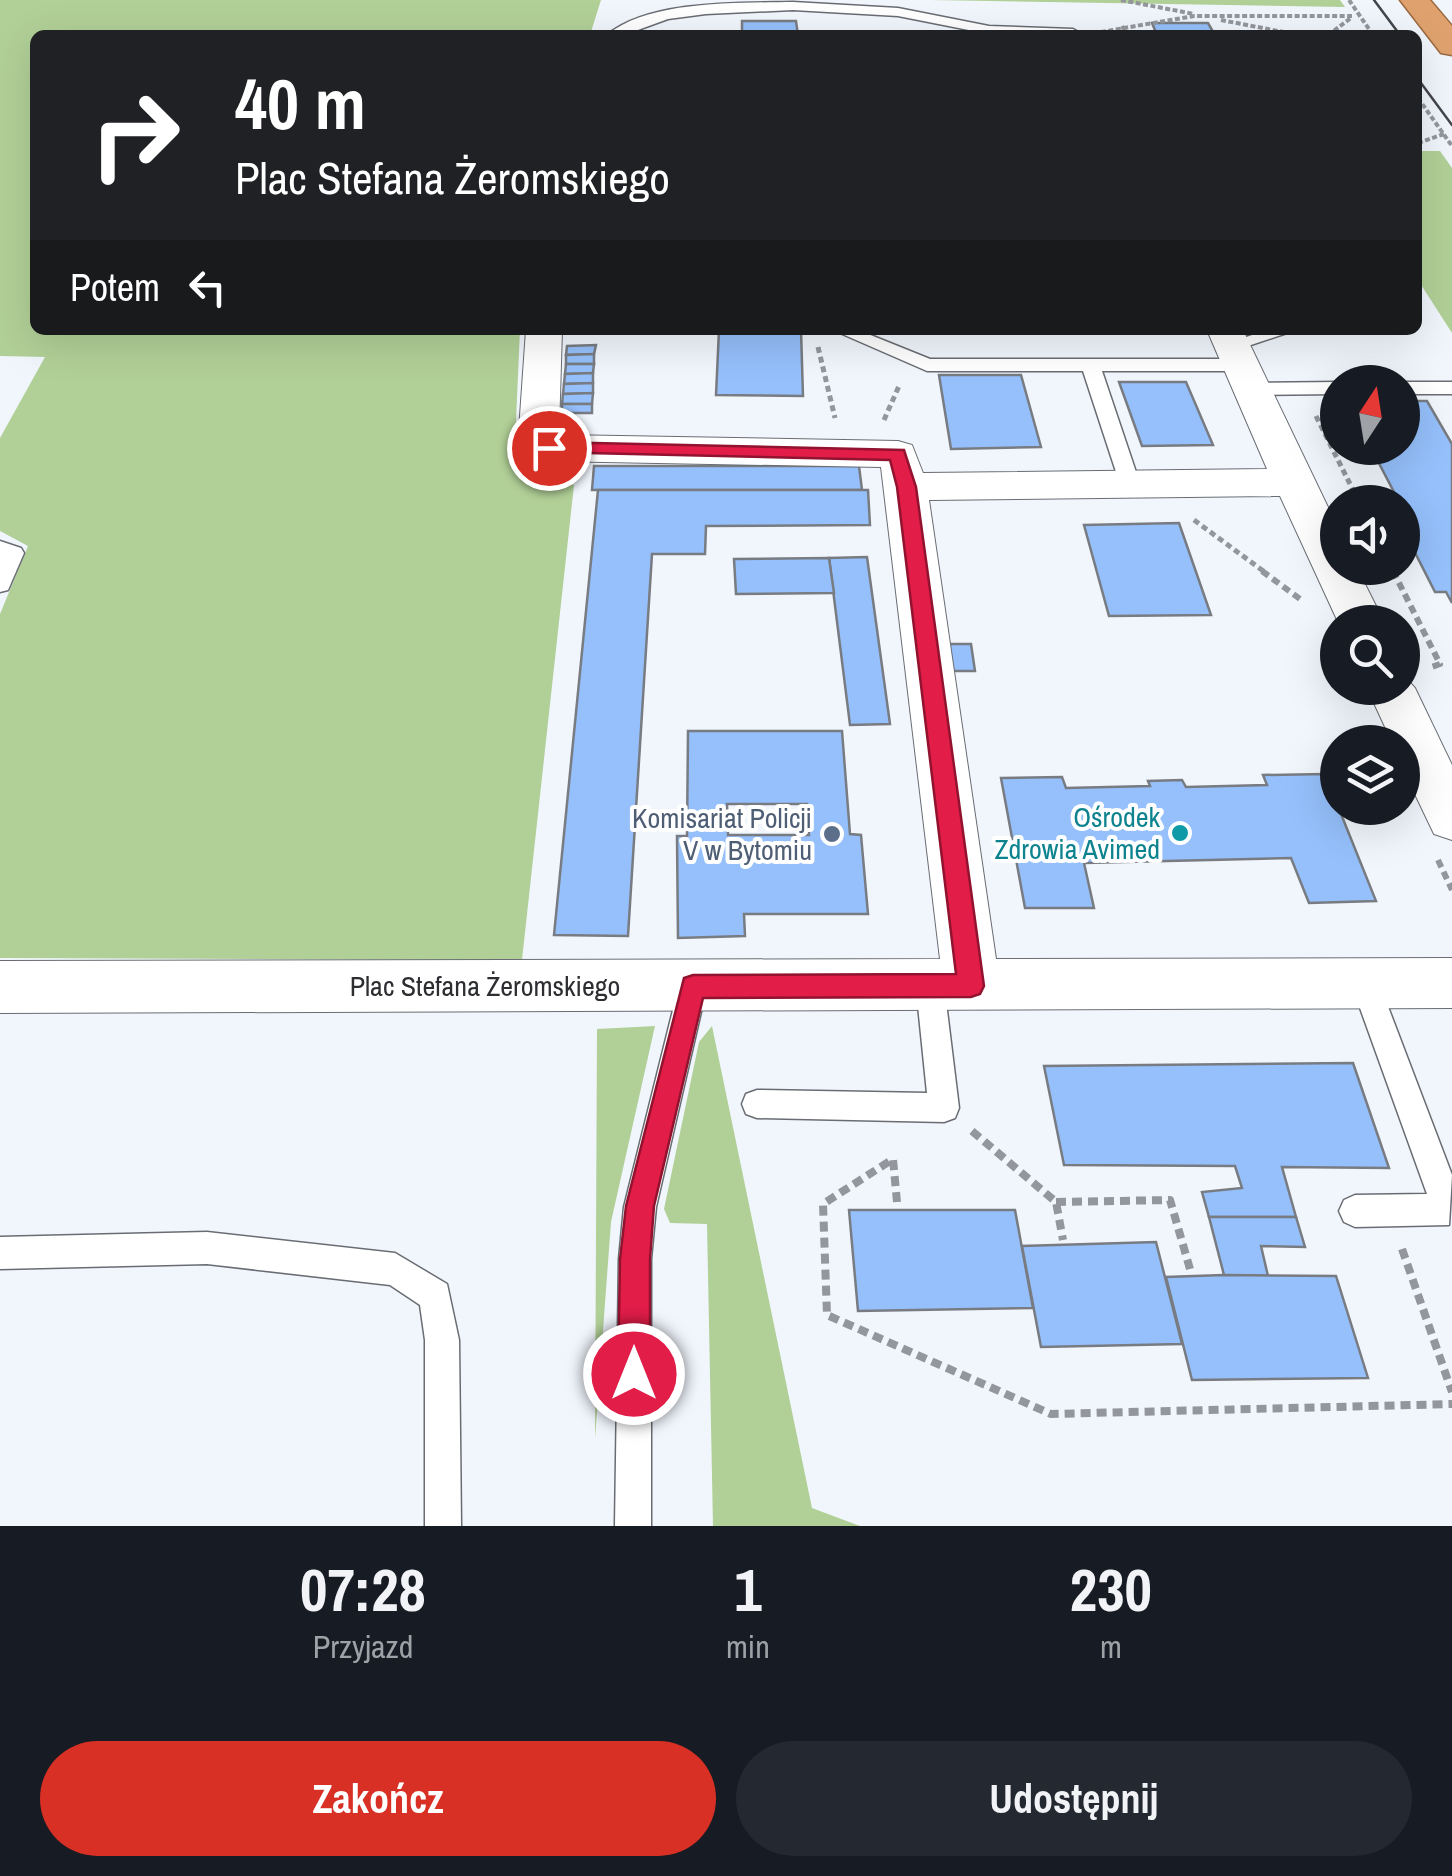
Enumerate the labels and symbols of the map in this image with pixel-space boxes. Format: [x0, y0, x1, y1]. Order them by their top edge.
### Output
north arrow [1320, 365, 1420, 465]
pin [507, 406, 592, 491]
place label: Ośrodek Zdrowia Avimed [994, 798, 1161, 868]
place label: Komisariat Policji V w Bytomiu [632, 799, 812, 869]
marker: Ośrodek Zdrowia Avimed [1169, 822, 1191, 844]
marker: Komisariat Policji V w Bytomiu [821, 823, 843, 845]
street label: Plac Stefana Żeromskiego [350, 967, 620, 1005]
position arrow [582, 1322, 686, 1426]

